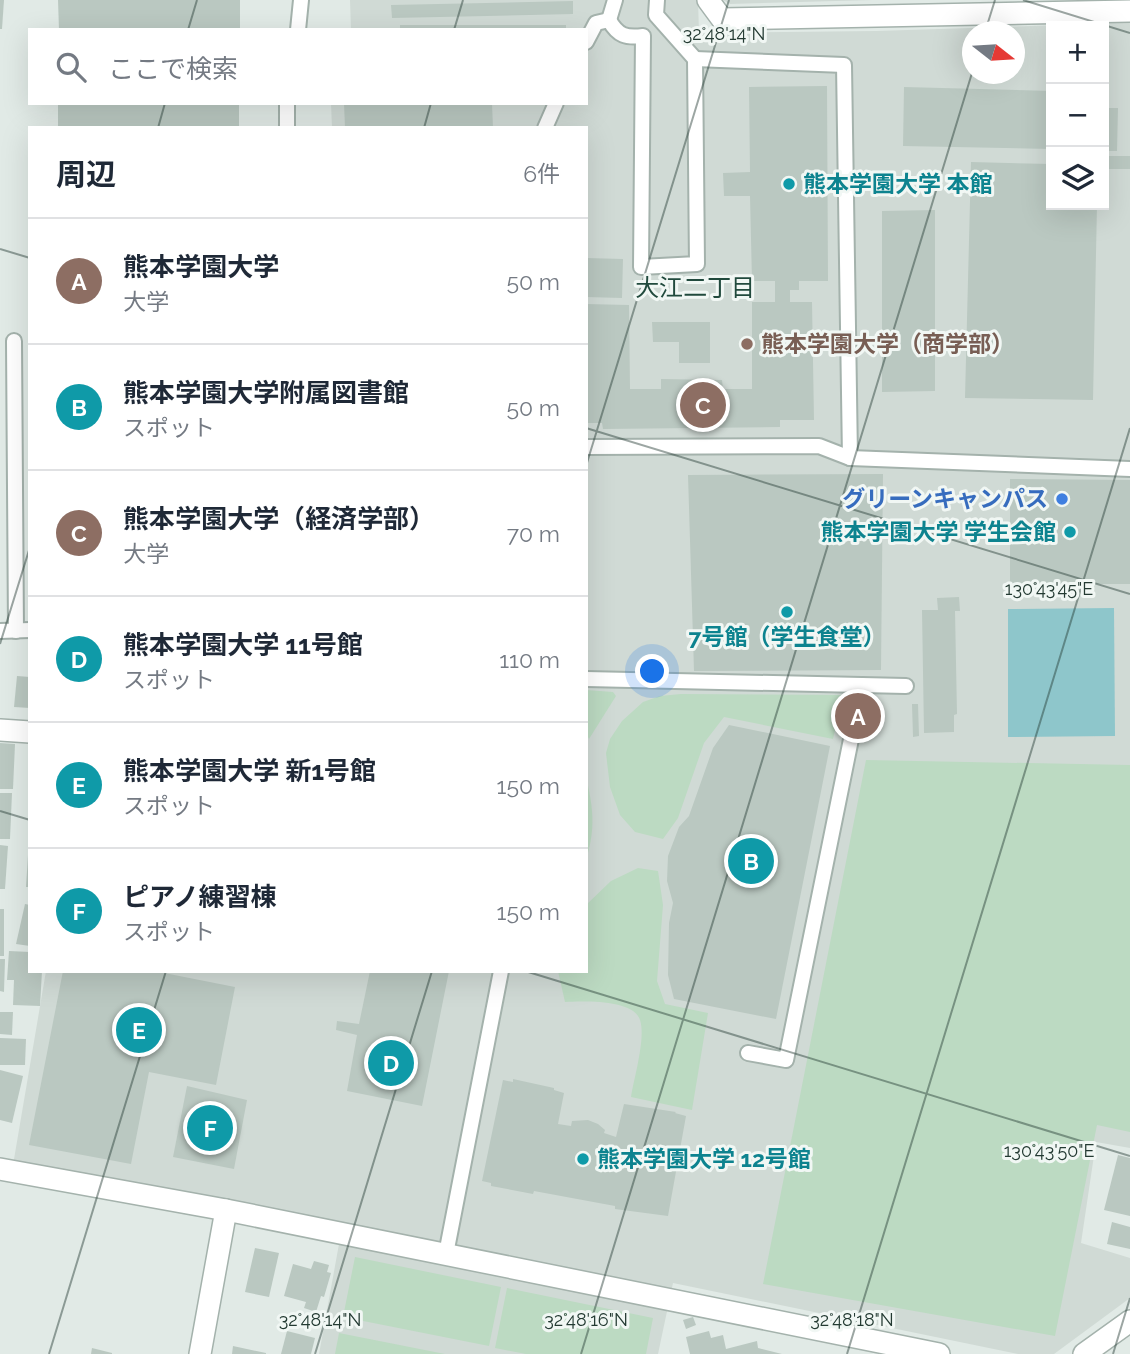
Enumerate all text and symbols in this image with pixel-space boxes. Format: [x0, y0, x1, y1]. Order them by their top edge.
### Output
north arrow [962, 21, 1025, 84]
map controls [1046, 21, 1109, 210]
button: + [1046, 21, 1109, 84]
text: 32°48'14"N [683, 23, 765, 44]
search box [28, 28, 588, 105]
icon: search [52, 48, 90, 86]
text: ここで検索 [108, 54, 238, 84]
button: − [1046, 84, 1109, 147]
button: layers [1046, 147, 1109, 210]
text: 周辺 [56, 157, 116, 192]
text: 6件 [523, 160, 560, 187]
place label: 熊本学園大学 本館 [803, 170, 993, 197]
marker: 熊本学園大学 本館 [781, 176, 797, 192]
text: 熊本学園大学 [123, 252, 279, 282]
text: A [71, 268, 87, 295]
text: 50 m [506, 268, 560, 295]
district label: 大江二丁目 [635, 273, 755, 302]
text: 大学 [123, 288, 169, 315]
place label: 熊本学園大学（商学部） [761, 330, 1014, 357]
marker: 熊本学園大学（商学部） [739, 336, 755, 352]
text: 熊本学園大学附属図書館 [123, 378, 409, 408]
pin: C [680, 379, 726, 431]
text: B [71, 394, 87, 421]
text: 50 m [506, 394, 560, 421]
text: スポット [123, 414, 215, 441]
place label: グリーンキャンパス [842, 485, 1048, 512]
marker: グリーンキャンパス [1054, 491, 1070, 507]
text: 熊本学園大学（経済学部） [123, 504, 435, 534]
place label: 熊本学園大学 学生会館 [820, 518, 1056, 545]
text: C [71, 520, 87, 547]
text: 70 m [507, 520, 560, 547]
marker: 熊本学園大学 学生会館 [1062, 524, 1078, 540]
text: 大学 [123, 540, 169, 567]
text: 130°43'45"E [1005, 578, 1093, 599]
marker: 7号館（学生食堂） [779, 604, 795, 620]
place label: 7号館（学生食堂） [689, 623, 885, 650]
text: 熊本学園大学 11号館 [123, 630, 363, 660]
text: D [71, 646, 87, 673]
text: 110 m [499, 646, 560, 673]
your location [635, 654, 669, 688]
text: スポット [123, 666, 215, 693]
pin: A [835, 690, 881, 742]
text: 熊本学園大学 新1号館 [123, 756, 376, 786]
text: E [72, 772, 86, 799]
text: 150 m [497, 772, 560, 799]
text: スポット [123, 792, 215, 819]
pin: B [728, 835, 774, 887]
text: ピアノ練習棟 [123, 882, 277, 912]
text: F [72, 898, 86, 925]
text: 150 m [497, 898, 560, 925]
text: スポット [123, 918, 215, 945]
pin: E [116, 1004, 162, 1056]
pin: D [368, 1037, 414, 1089]
pin: F [187, 1102, 233, 1154]
text: 130°43'50"E [1004, 1140, 1094, 1161]
place label: 熊本学園大学 12号館 [597, 1145, 811, 1172]
marker: 熊本学園大学 12号館 [575, 1151, 591, 1167]
text: 32°48'14"N [279, 1309, 361, 1330]
text: 32°48'16"N [544, 1309, 628, 1330]
text: 32°48'18"N [810, 1309, 894, 1330]

